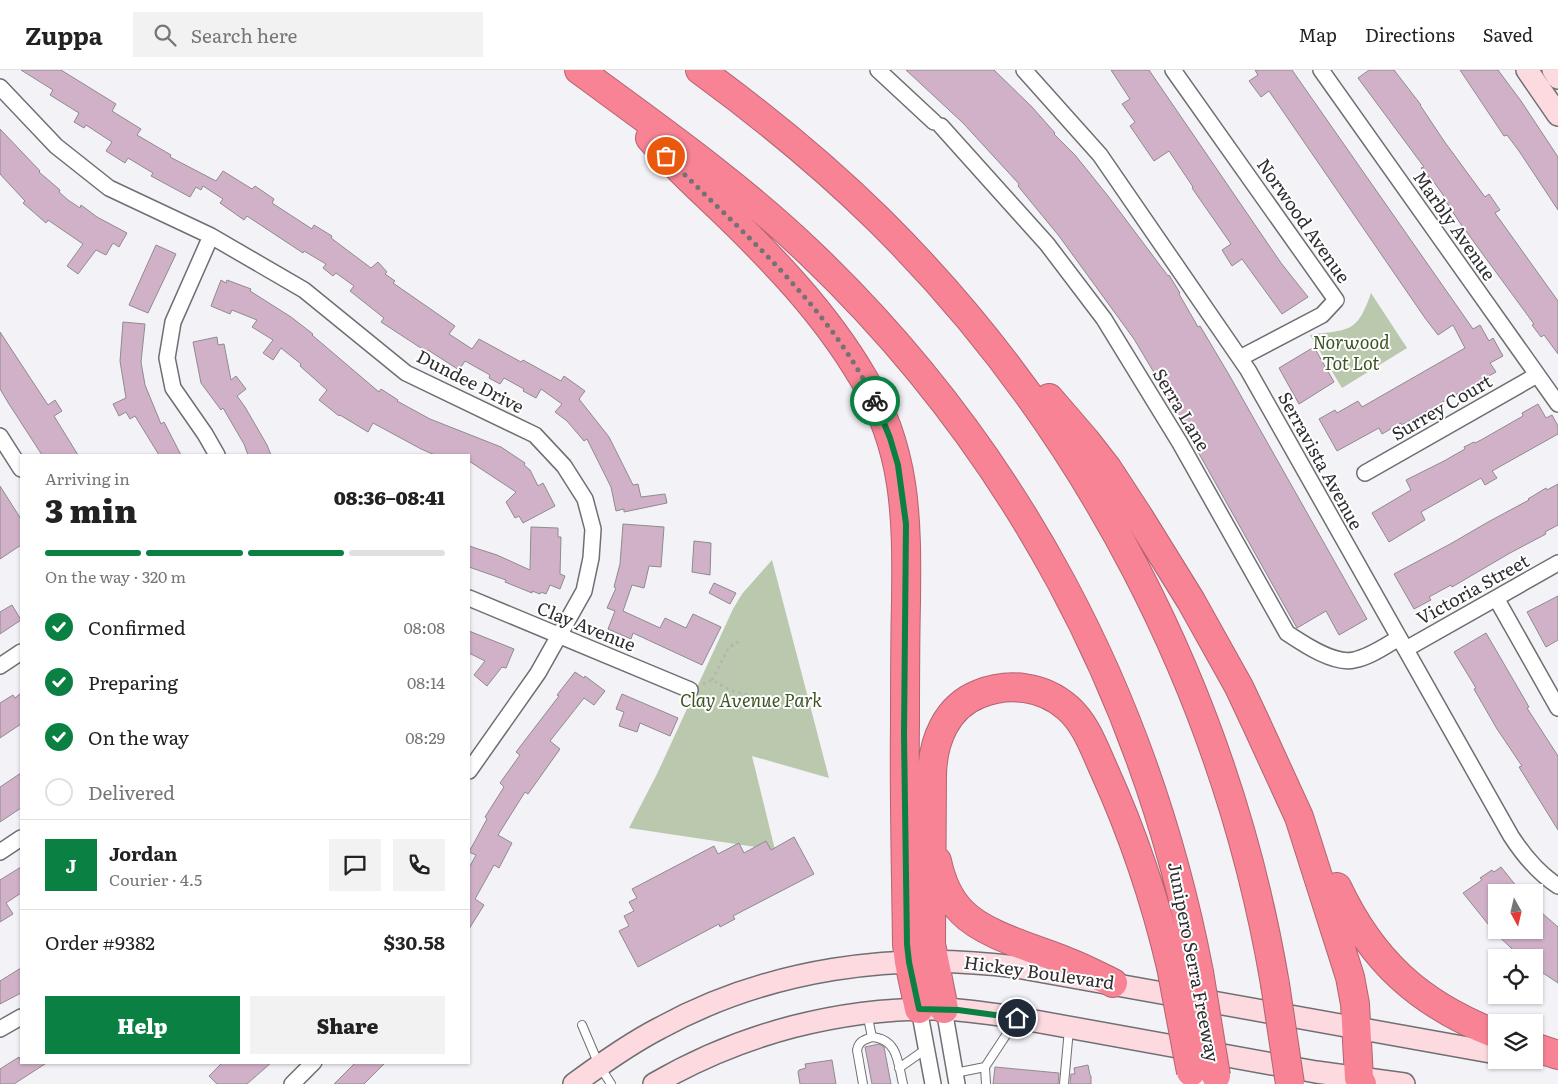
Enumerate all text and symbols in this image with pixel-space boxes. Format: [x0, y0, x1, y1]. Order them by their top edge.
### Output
search box [133, 12, 483, 57]
text: Zuppa [25, 17, 103, 52]
icon: search [151, 21, 179, 49]
text: Search here [191, 21, 297, 49]
text: Map [1299, 21, 1337, 48]
text: Directions [1365, 21, 1455, 48]
text: Saved [1483, 21, 1533, 48]
pin [645, 135, 687, 177]
icon: bag [652, 142, 680, 170]
street label: Norwood Avenue [1251, 152, 1357, 288]
street label: Marbly Avenue [1407, 165, 1503, 286]
park label: Norwood Tot Lot [1313, 328, 1390, 376]
street label: Dundee Drive [412, 342, 529, 419]
street label: Serra Lane [1147, 363, 1218, 456]
street label: Surrey Court [1386, 367, 1497, 446]
courier [850, 376, 900, 426]
street label: Serravista Avenue [1272, 386, 1370, 534]
icon: bike [861, 387, 889, 415]
text: Arriving in [45, 466, 130, 490]
text: 08:36–08:41 [334, 483, 445, 511]
text: 3 min [45, 485, 137, 533]
street label: Victoria Street [1411, 546, 1534, 631]
text: On the way · 320 m [45, 564, 186, 588]
street label: Clay Avenue [533, 594, 640, 658]
icon: check [45, 613, 73, 641]
text: Confirmed [88, 613, 186, 641]
text: 08:08 [404, 615, 445, 639]
icon: check [45, 668, 73, 696]
text: Preparing [88, 668, 178, 696]
text: 08:14 [407, 670, 445, 694]
park label: Clay Avenue Park [680, 686, 822, 713]
icon: check [45, 723, 73, 751]
text: On the way [88, 723, 189, 751]
text: 08:29 [405, 725, 445, 749]
text: Delivered [88, 778, 175, 806]
text: Jordan [109, 839, 178, 867]
button: chat [329, 839, 381, 891]
button: phone [393, 839, 445, 891]
text: J [66, 851, 76, 879]
street label: Junipero Serra Freeway [1162, 859, 1227, 1065]
text: Courier · 4.5 [109, 867, 202, 891]
north arrow [1488, 884, 1542, 939]
map controls [1488, 884, 1543, 1069]
text: Order #9382 [45, 928, 155, 956]
text: $30.58 [384, 928, 445, 956]
street label: Hickey Boulevard [962, 948, 1116, 995]
button: locate [1488, 949, 1543, 1004]
button: Help [45, 996, 240, 1054]
button: Share [250, 996, 445, 1054]
pin [996, 997, 1038, 1039]
icon: home [1003, 1004, 1031, 1032]
button: layers [1488, 1014, 1543, 1069]

